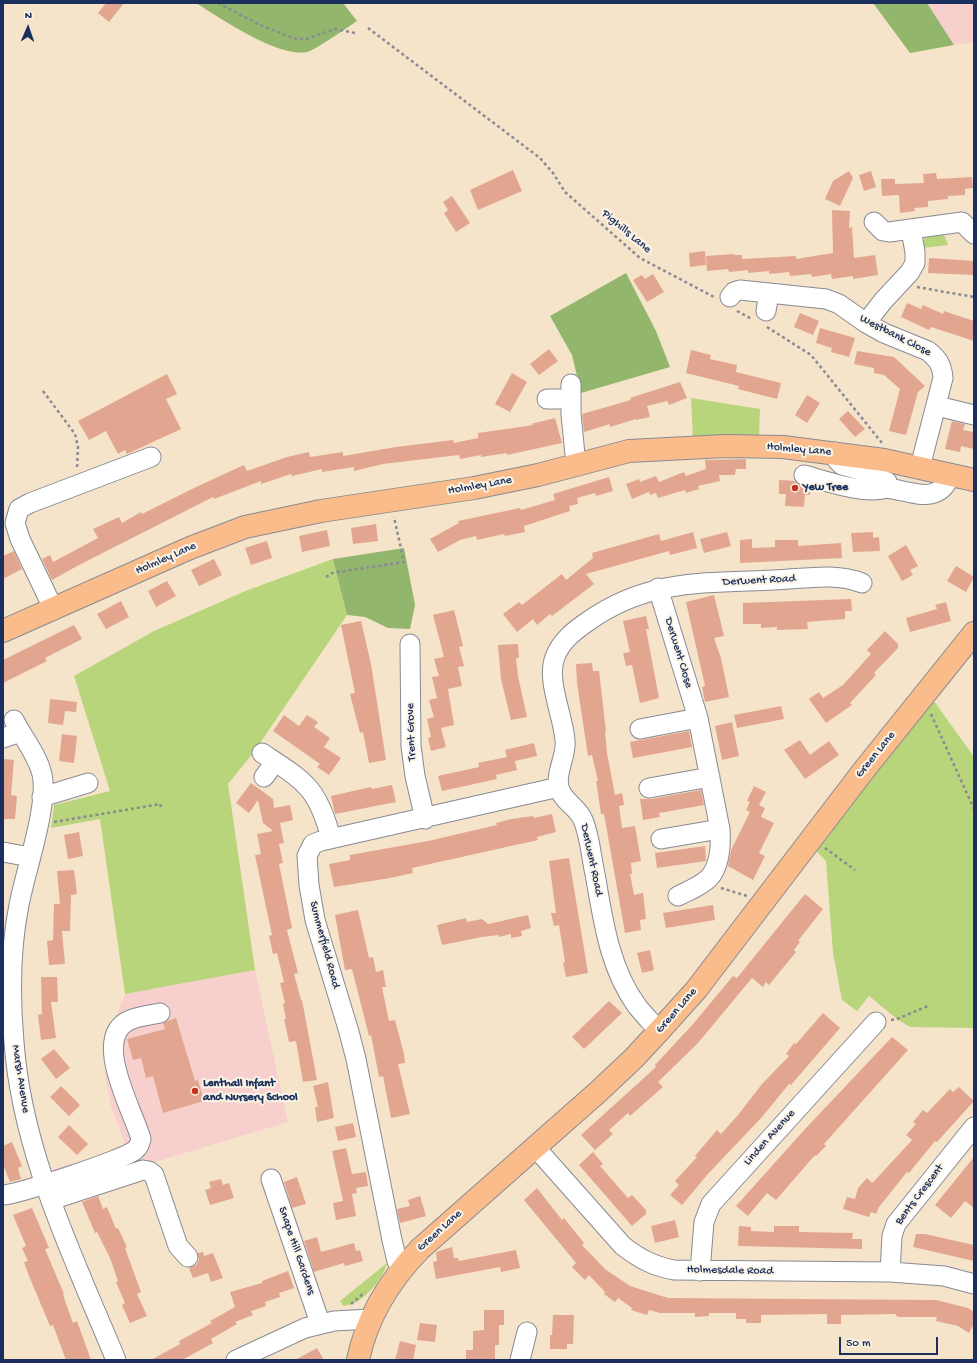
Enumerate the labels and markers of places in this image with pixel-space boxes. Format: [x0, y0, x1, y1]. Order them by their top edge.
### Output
place label: Yew Tree [803, 481, 848, 495]
marker: Yew Tree [790, 483, 800, 493]
place label: Lenthall Infant and Nursery School [203, 1077, 298, 1105]
marker: Lenthall Infant and Nursery School [190, 1086, 200, 1096]

